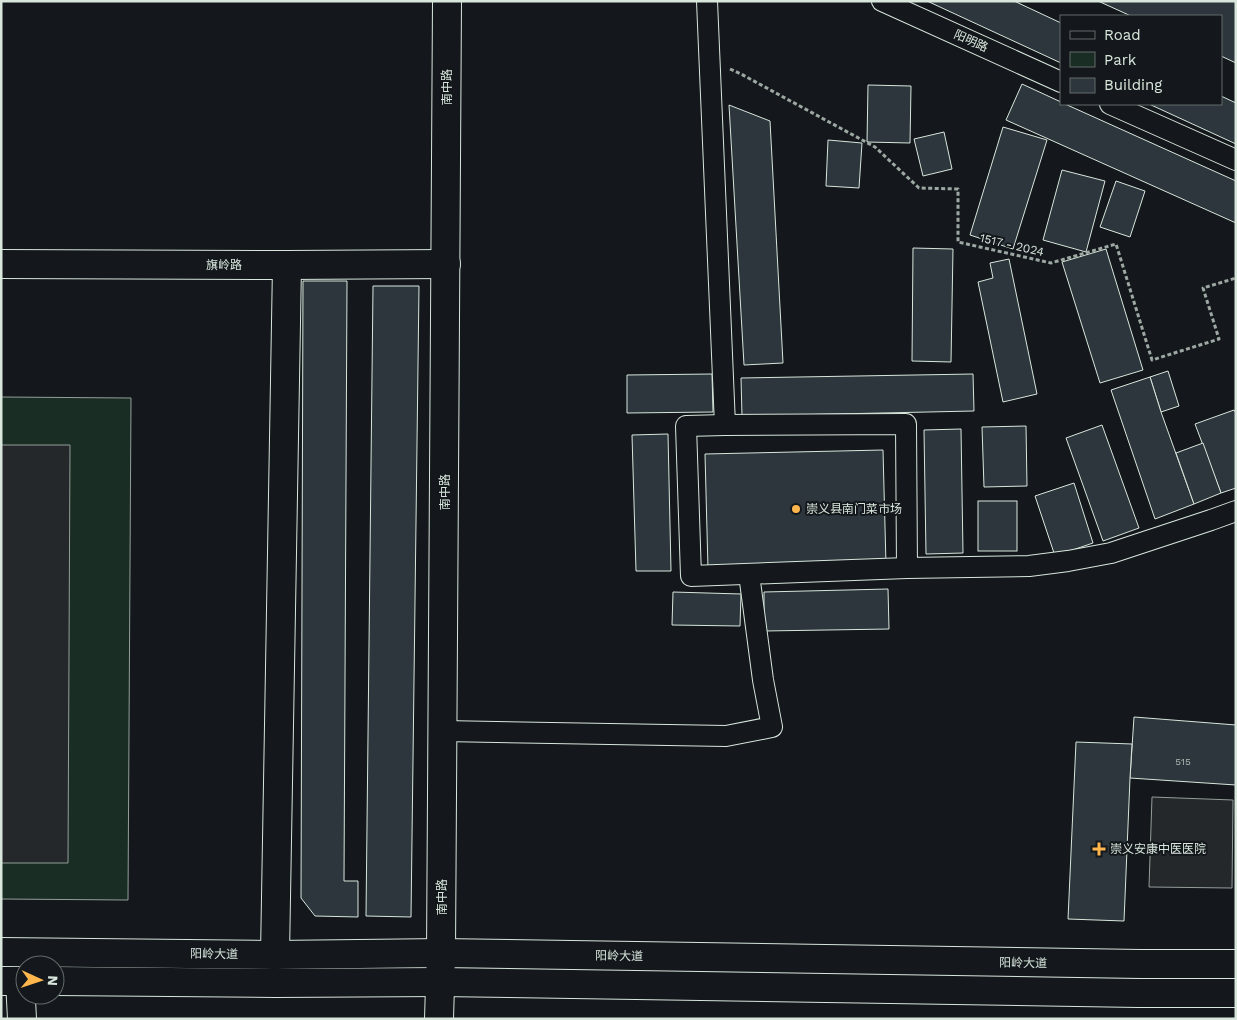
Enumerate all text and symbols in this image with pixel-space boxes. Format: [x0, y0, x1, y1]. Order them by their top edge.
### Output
legend [1060, 15, 1222, 105]
text: Road [1104, 26, 1141, 44]
street label: 阳明路 [952, 27, 990, 55]
text: Park [1104, 51, 1137, 69]
street label: 南中路 [440, 69, 454, 105]
text: Building [1104, 76, 1162, 94]
street label: 1517 - 2024 [979, 231, 1045, 259]
street label: 旗岭路 [206, 258, 242, 272]
street label: 南中路 [438, 474, 452, 510]
place label: 崇义县南门菜市场 [806, 502, 902, 516]
marker: 崇义县南门菜市场 [790, 503, 802, 515]
house number: 515 [1175, 756, 1191, 767]
marker: 崇义安康中医医院 [1092, 842, 1106, 856]
place label: 崇义安康中医医院 [1110, 842, 1206, 856]
street label: 南中路 [435, 879, 449, 915]
street label: 阳岭大道 [190, 947, 238, 961]
street label: 阳岭大道 [595, 949, 643, 963]
north arrow [15, 955, 65, 1005]
street label: 阳岭大道 [999, 956, 1047, 970]
text: N [45, 975, 61, 986]

